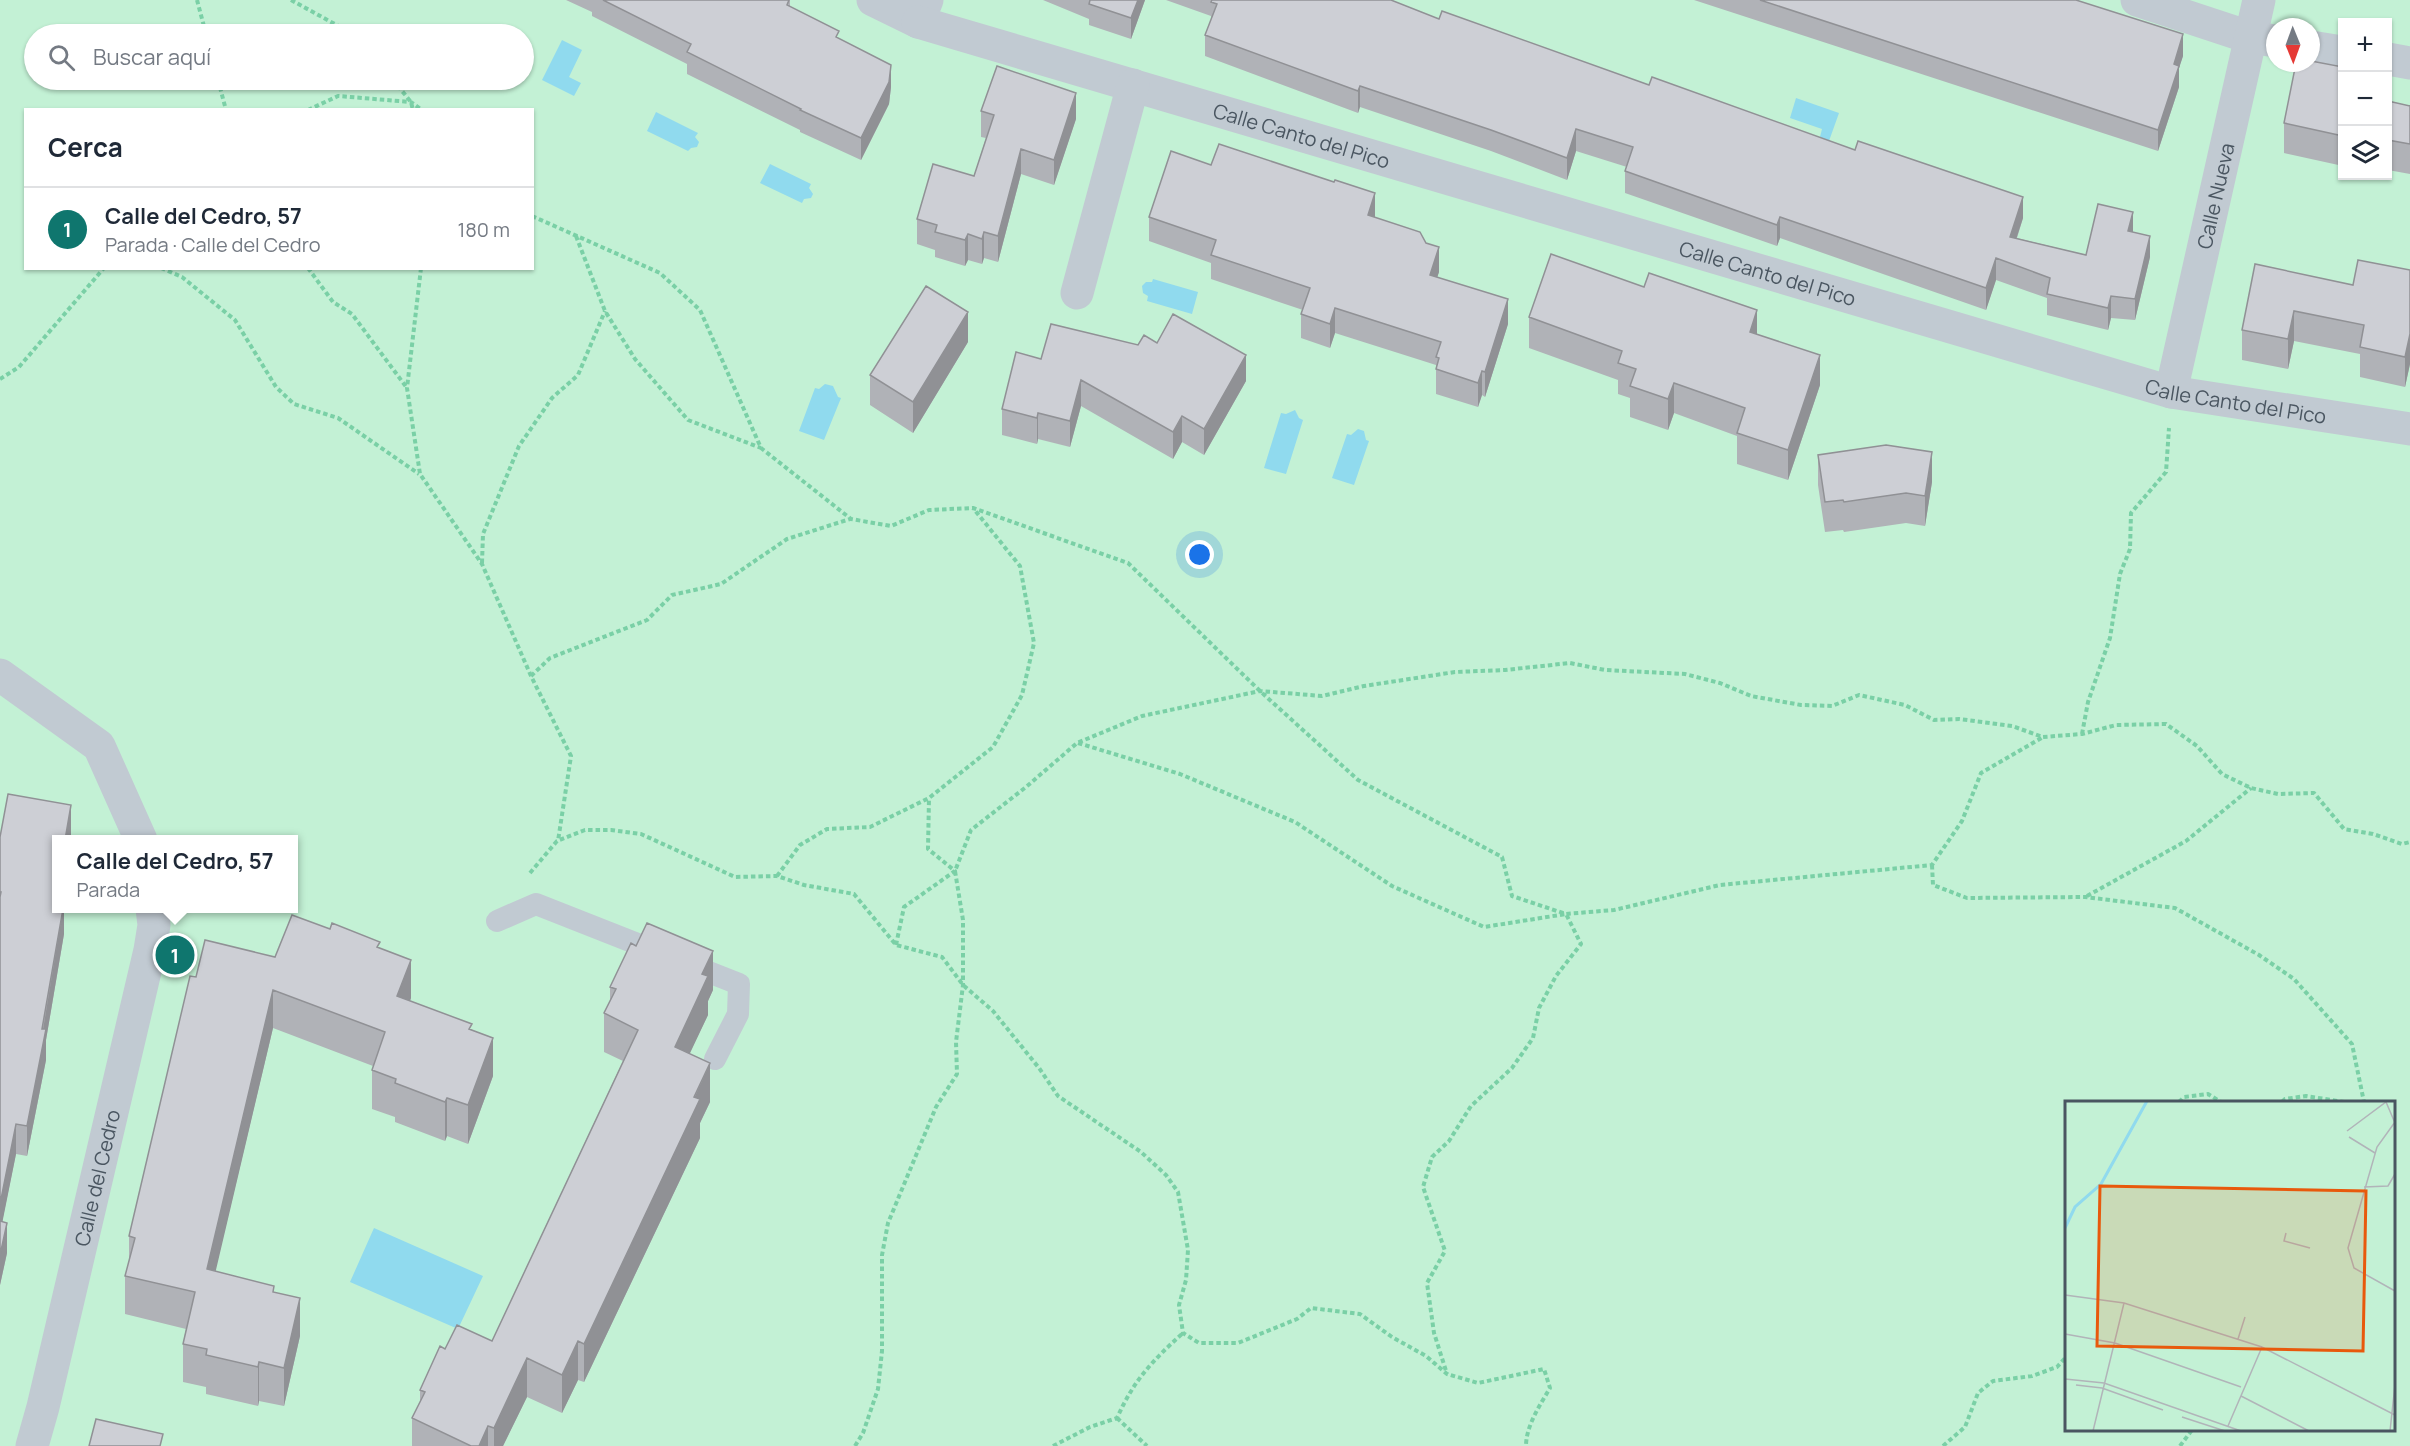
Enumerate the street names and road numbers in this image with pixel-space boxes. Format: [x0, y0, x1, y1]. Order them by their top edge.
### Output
street label: Calle Canto del Pico [1210, 96, 1393, 174]
street label: Calle Nueva [2190, 140, 2240, 252]
street label: Calle Canto del Pico [1676, 234, 1859, 312]
street label: Calle Canto del Pico [2142, 372, 2328, 429]
street label: Calle del Cedro [68, 1107, 126, 1249]

